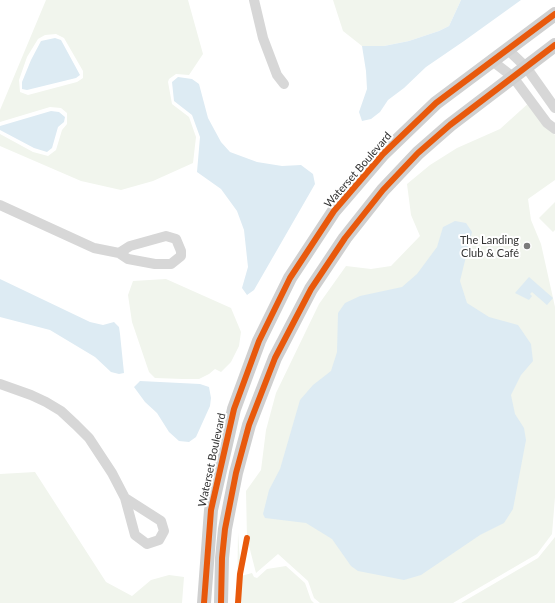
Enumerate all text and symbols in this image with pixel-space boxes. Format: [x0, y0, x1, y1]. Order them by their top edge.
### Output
street label: Waterset Boulevard [322, 130, 394, 210]
place label: The Landing Club & Café [460, 233, 519, 259]
marker: The Landing Club & Café [522, 241, 532, 251]
street label: Waterset Boulevard [196, 412, 228, 508]

